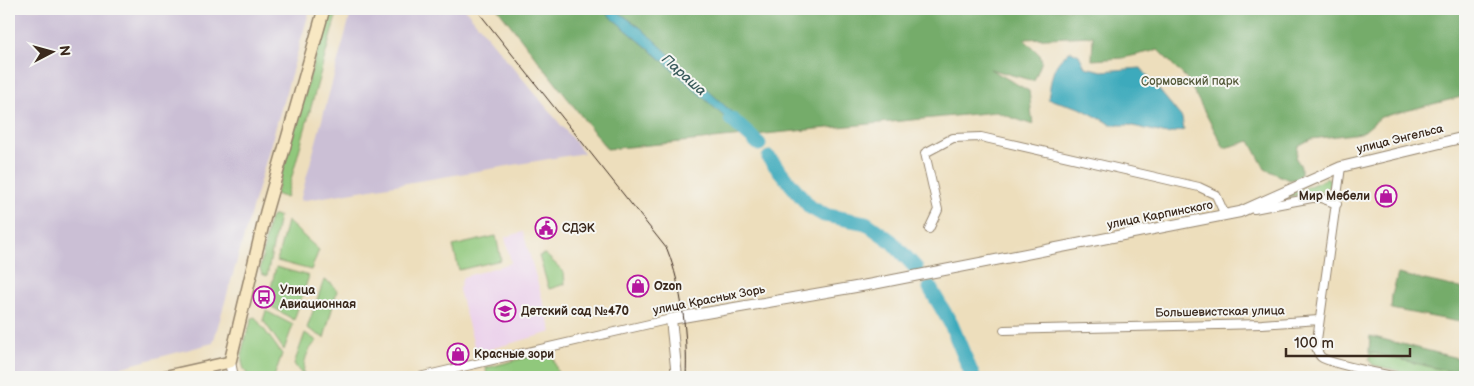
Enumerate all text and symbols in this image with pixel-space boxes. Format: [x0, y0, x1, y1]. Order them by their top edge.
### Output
north arrow [28, 28, 78, 78]
text: N [55, 45, 73, 57]
water label: Параша [658, 51, 710, 99]
park label: Сормовский парк [1141, 74, 1240, 89]
street label: улица Энгельса [1355, 121, 1445, 157]
shop icon: Мир Мебели [1374, 184, 1398, 208]
place label: Мир Мебели [1299, 189, 1370, 204]
street label: улица Карпинского [1106, 197, 1214, 233]
public building icon: СДЭК [534, 216, 558, 240]
place label: СДЭК [562, 221, 596, 236]
shop icon: Ozon [626, 274, 650, 298]
place label: Ozon [654, 279, 682, 294]
street label: улица Красных Зорь [652, 282, 766, 318]
place label: Улица Авиационная [279, 283, 356, 312]
bus stop icon: Улица Авиационная [252, 285, 276, 309]
school or university icon: Детский сад №470 [493, 299, 517, 323]
street label: Большевистская улица [1155, 303, 1285, 321]
place label: Детский сад №470 [521, 304, 629, 319]
scale bar [1286, 326, 1410, 358]
text: 100 m [1294, 334, 1334, 353]
shop icon: Красные зори [446, 342, 470, 366]
place label: Красные зори [474, 347, 554, 362]

